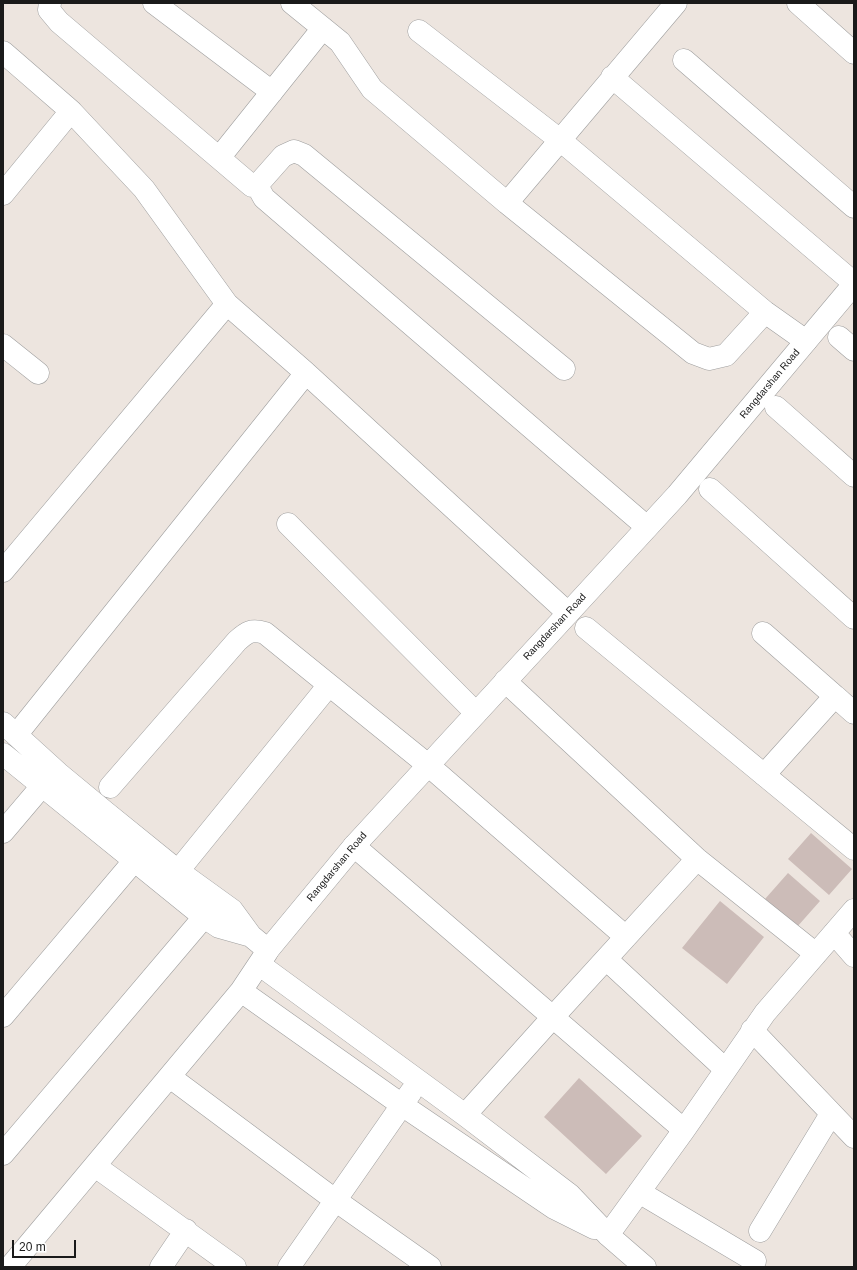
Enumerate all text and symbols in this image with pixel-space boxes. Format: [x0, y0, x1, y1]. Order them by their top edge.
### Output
street label: Rangdarshan Road [738, 347, 802, 421]
street label: Rangdarshan Road [521, 591, 589, 663]
street label: Rangdarshan Road [305, 830, 369, 904]
scale bar [14, 1232, 78, 1258]
text: 20 m [19, 1240, 46, 1254]

